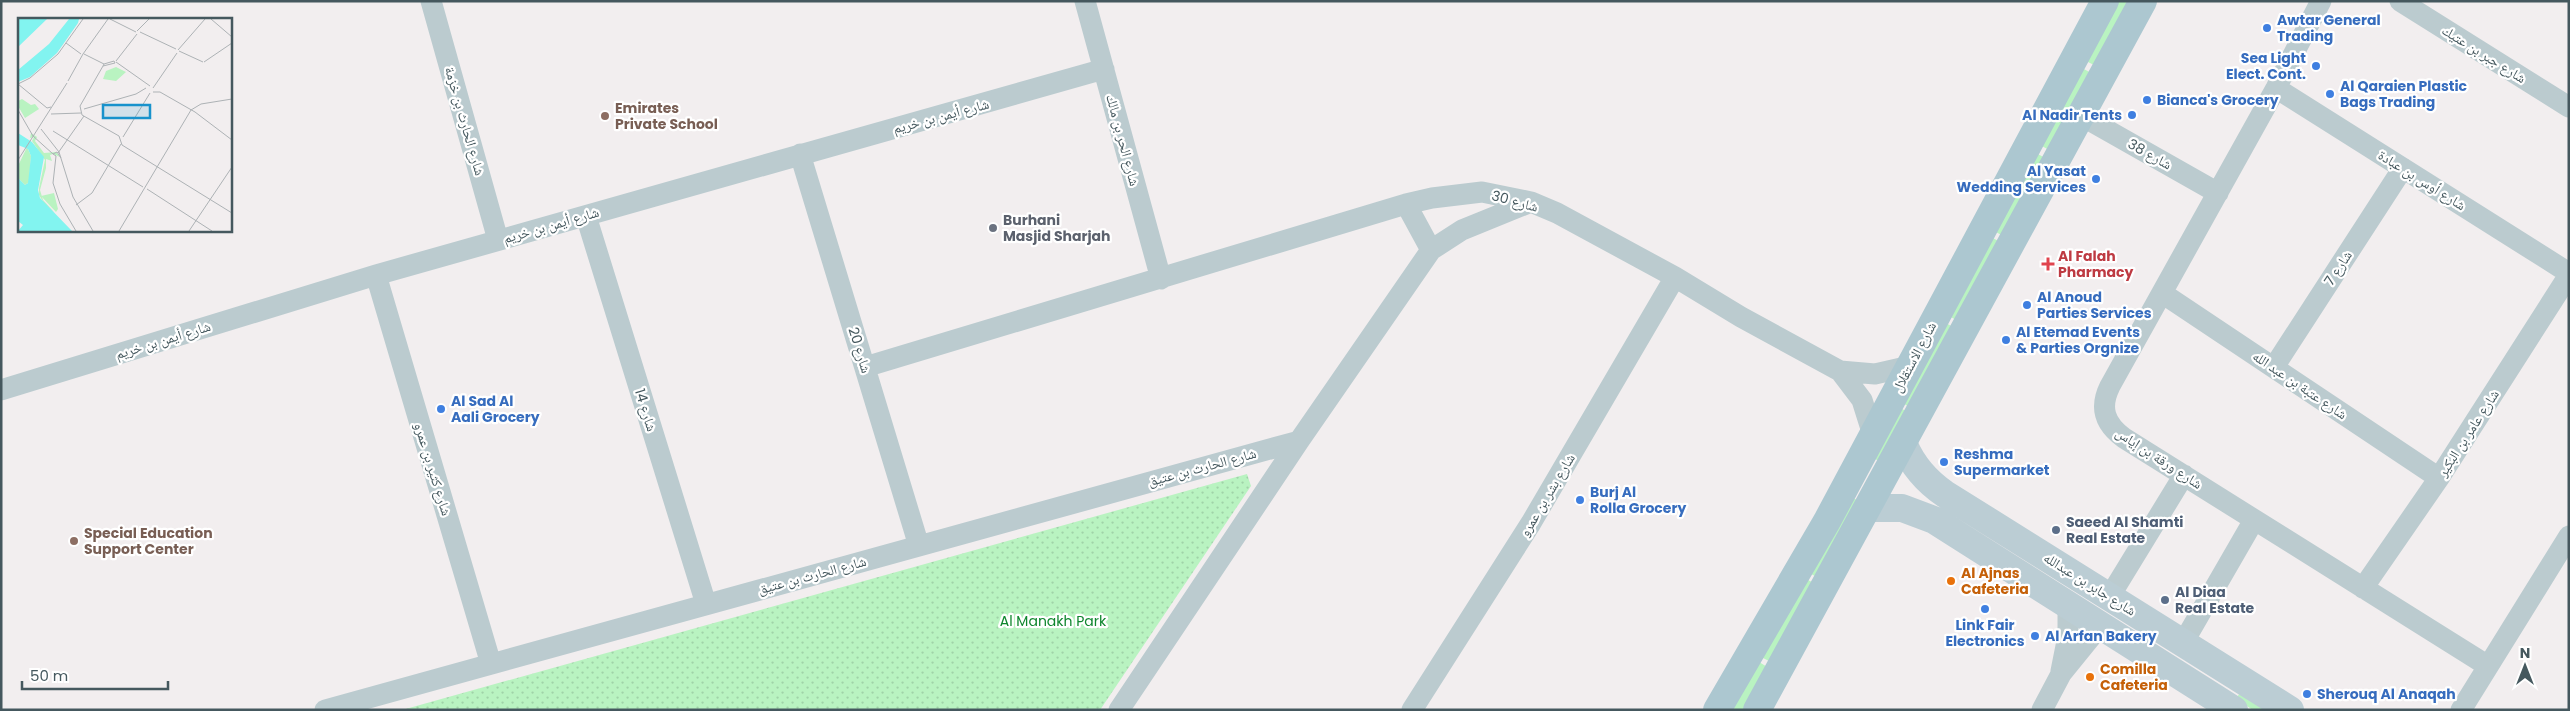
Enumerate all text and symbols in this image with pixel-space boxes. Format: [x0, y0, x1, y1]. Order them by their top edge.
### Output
place label: Awtar General Trading [2277, 10, 2381, 46]
inset map [18, 18, 231, 231]
street label: شارع جبر بن عتيك [2438, 20, 2530, 88]
marker: Awtar General Trading [2261, 22, 2273, 34]
place label: Sea Light Elect. Cont. [2226, 48, 2306, 84]
marker: Sea Light Elect. Cont. [2310, 60, 2322, 72]
street label: شارع الحارث بن خزمة [440, 64, 490, 178]
place label: Al Qaraien Plastic Bags Trading [2340, 76, 2468, 112]
marker: Al Qaraien Plastic Bags Trading [2324, 88, 2336, 100]
place label: Bianca's Grocery [2157, 90, 2279, 110]
street label: شارع الحر بن مالك [1101, 92, 1145, 188]
street label: شارع أيمن بن خريم [891, 94, 991, 138]
marker: Bianca's Grocery [2141, 94, 2153, 106]
place label: Emirates Private School [615, 98, 718, 134]
place label: Al Nadir Tents [2022, 105, 2122, 125]
marker: Al Nadir Tents [2126, 109, 2138, 121]
marker: Emirates Private School [599, 110, 611, 122]
street label: شارع 38 [2124, 134, 2176, 174]
street label: شارع أوس بن عبادة [2374, 145, 2470, 215]
place label: Al Yasat Wedding Services [1957, 161, 2086, 197]
marker: Al Yasat Wedding Services [2090, 173, 2102, 185]
street label: شارع 30 [1490, 185, 1540, 217]
street label: شارع أيمن بن خريم [501, 202, 601, 248]
place label: Burhani Masjid Sharjah [1003, 210, 1111, 246]
marker: Burhani Masjid Sharjah [987, 222, 999, 234]
place label: Al Falah Pharmacy [2058, 246, 2133, 282]
street label: شارع 7 [2319, 247, 2357, 289]
marker: Al Falah Pharmacy [2042, 258, 2054, 270]
place label: Al Anoud Parties Services [2037, 287, 2152, 323]
marker: Al Anoud Parties Services [2021, 299, 2033, 311]
street label: شارع أيمن بن خريم [113, 316, 213, 364]
street label: شارع الاستقلال [1887, 318, 1941, 396]
place label: Al Etemad Events & Parties Orgnize [2016, 322, 2140, 358]
street label: شارع 20 [844, 325, 876, 375]
marker: Al Etemad Events & Parties Orgnize [2000, 334, 2012, 346]
street label: شارع عتبة بن عبد الله [2249, 346, 2351, 424]
street label: شارع 14 [630, 386, 662, 434]
street label: شارع عامر بن البكير [2432, 386, 2504, 481]
place label: Al Sad Al Aali Grocery [451, 391, 540, 427]
marker: Al Sad Al Aali Grocery [435, 403, 447, 415]
street label: شارع كثير بن عمرو [409, 420, 457, 518]
street label: شارع ورقة بن إياس [2112, 422, 2206, 494]
street label: شارع الحارث بن عتيق [1146, 443, 1258, 491]
place label: Reshma Supermarket [1954, 444, 2050, 480]
street label: شارع بشر بن عمرو [1514, 450, 1580, 540]
marker: Reshma Supermarket [1938, 456, 1950, 468]
place label: Burj Al Rolla Grocery [1590, 482, 1686, 518]
marker: Burj Al Rolla Grocery [1574, 494, 1586, 506]
place label: Saeed Al Shamti Real Estate [2066, 512, 2183, 548]
place label: Special Education Support Center [84, 523, 213, 559]
marker: Saeed Al Shamti Real Estate [2050, 524, 2062, 536]
marker: Special Education Support Center [68, 535, 80, 547]
street label: شارع جابر بن عبدالله [2040, 548, 2140, 620]
street label: شارع الحارث بن عتيق [756, 551, 868, 599]
place label: Al Ajnas Cafeteria [1961, 563, 2029, 599]
marker: Al Ajnas Cafeteria [1945, 575, 1957, 587]
place label: Al Diaa Real Estate [2175, 582, 2255, 618]
marker: Al Diaa Real Estate [2159, 594, 2171, 606]
marker: Link Fair Electronics [1979, 603, 1991, 615]
park label: Al Manakh Park [1000, 611, 1107, 631]
place label: Link Fair Electronics [1945, 615, 2025, 651]
place label: Al Arfan Bakery [2045, 626, 2157, 646]
marker: Al Arfan Bakery [2029, 630, 2041, 642]
north arrow [2500, 641, 2550, 691]
text: N [2520, 643, 2530, 663]
scale bar [22, 658, 169, 690]
place label: Comilla Cafeteria [2100, 659, 2168, 695]
text: 50 m [30, 665, 68, 686]
marker: Comilla Cafeteria [2084, 671, 2096, 683]
place label: Sherouq Al Anaqah [2317, 684, 2456, 704]
marker: Sherouq Al Anaqah [2301, 688, 2313, 700]

